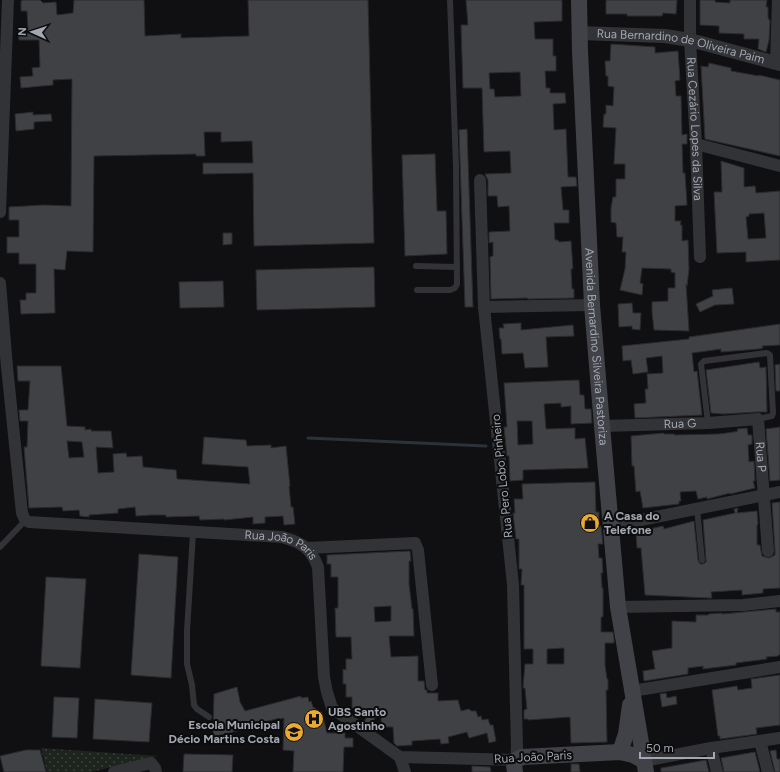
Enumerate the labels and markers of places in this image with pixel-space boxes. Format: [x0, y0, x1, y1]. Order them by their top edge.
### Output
place label: A Casa do Telefone [604, 509, 660, 537]
shop icon: A Casa do Telefone [579, 512, 601, 534]
place label: UBS Santo Agostinho [328, 705, 386, 733]
hospital icon: UBS Santo Agostinho [303, 708, 325, 730]
place label: Escola Municipal Décio Martins Costa [169, 718, 280, 746]
school or university icon: Escola Municipal Décio Martins Costa [283, 721, 305, 743]

